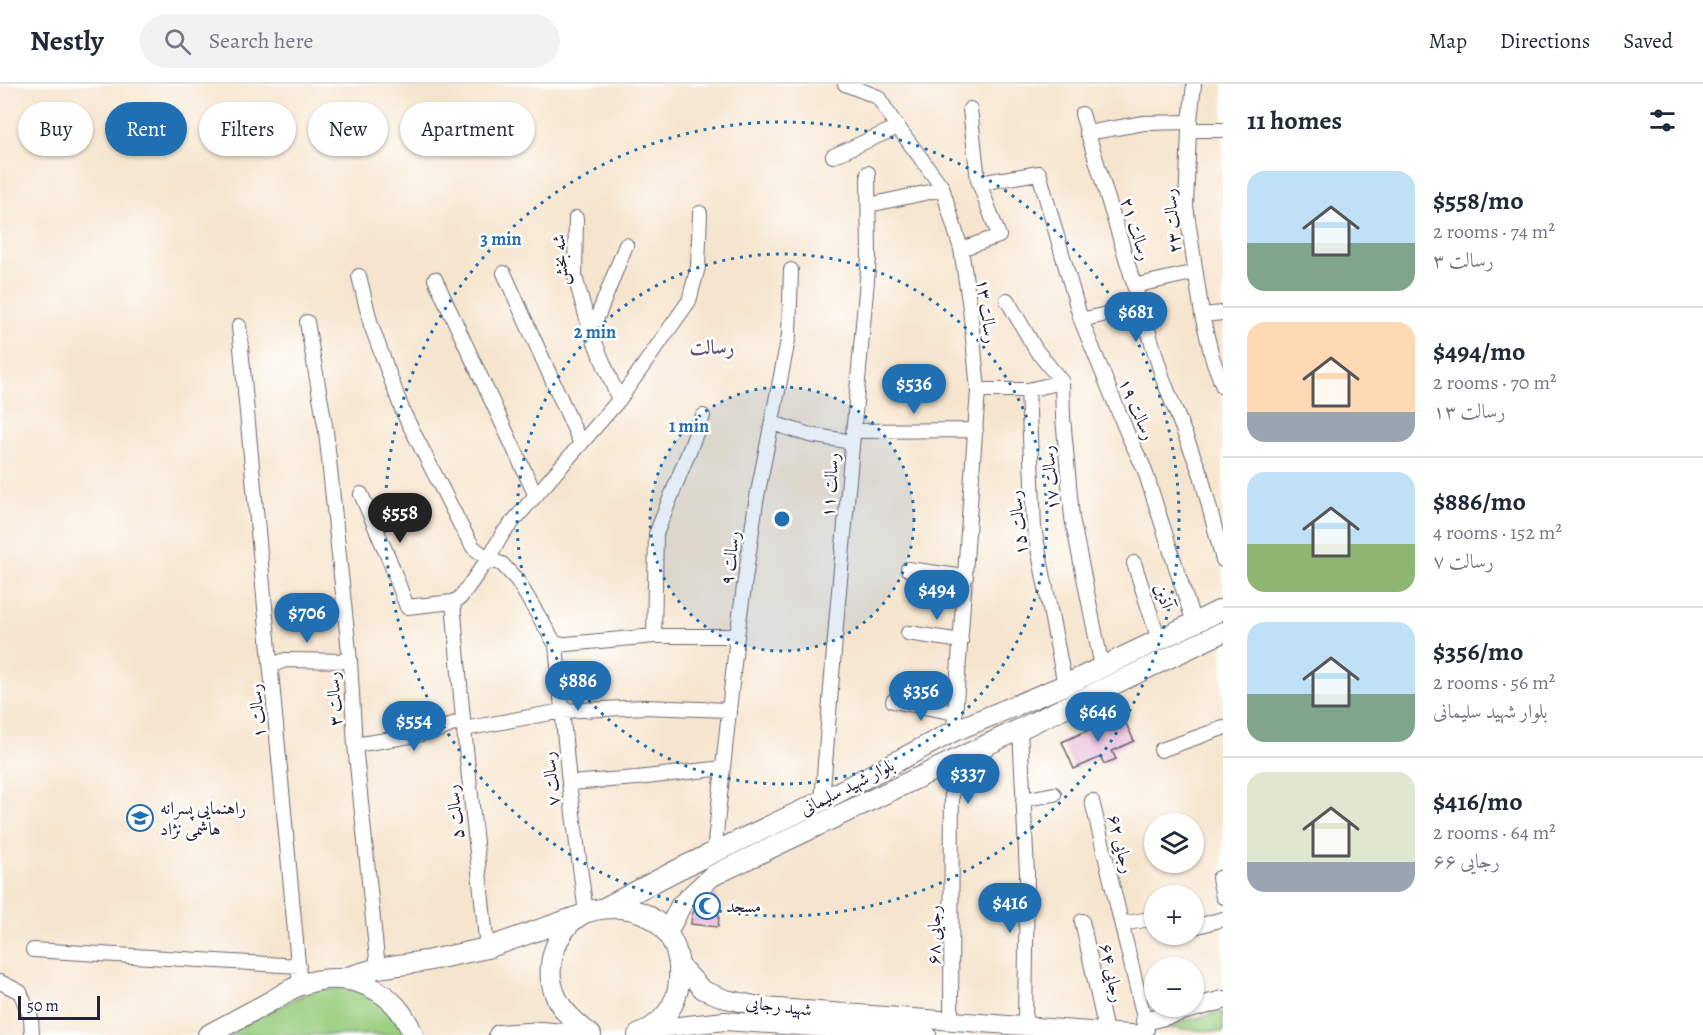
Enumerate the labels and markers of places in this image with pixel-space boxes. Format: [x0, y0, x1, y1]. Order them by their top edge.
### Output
pin: $681 [1100, 292, 1172, 343]
pin: $536 [878, 364, 950, 415]
pin: $558 [364, 493, 436, 544]
centre of rings [772, 509, 792, 529]
pin: $494 [901, 570, 973, 621]
pin: $706 [271, 593, 343, 644]
pin: $886 [542, 661, 614, 712]
pin: $356 [885, 671, 957, 722]
pin: $646 [1062, 692, 1134, 743]
pin: $554 [378, 701, 450, 752]
pin: $337 [932, 754, 1004, 805]
place label: راهنمایی پسرانه هاشمی نژاد [160, 796, 246, 841]
school or university icon: راهنمایی پسرانه هاشمی نژاد [125, 803, 155, 833]
pin: $416 [974, 883, 1046, 934]
mosque icon: مسجد [692, 891, 722, 921]
place label: مسجد [726, 894, 761, 918]

